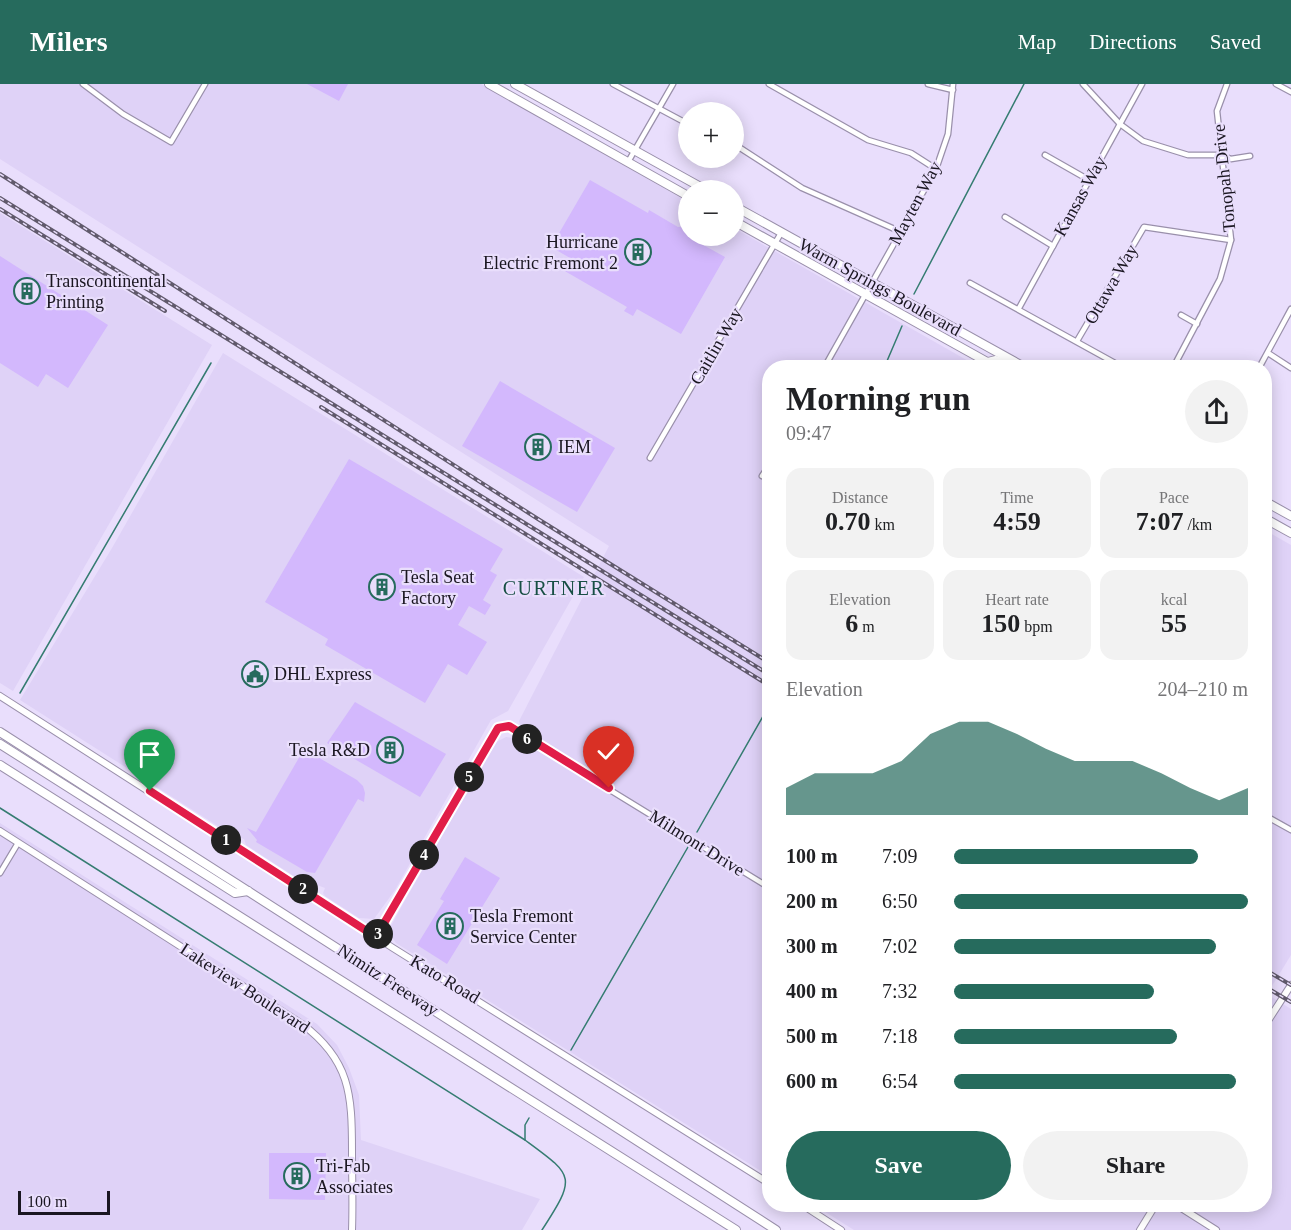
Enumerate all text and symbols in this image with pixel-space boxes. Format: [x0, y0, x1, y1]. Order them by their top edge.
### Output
text: Milers [30, 26, 108, 57]
text: Map [1018, 30, 1056, 54]
text: Directions [1089, 30, 1177, 54]
text: Saved [1210, 30, 1261, 54]
map controls [678, 102, 744, 246]
button: + [678, 102, 744, 168]
street label: Tonopah Drive [1208, 123, 1240, 233]
street label: Kansas Way [1050, 152, 1110, 240]
street label: Mayten Way [885, 158, 945, 248]
button: − [678, 180, 744, 246]
place label: Hurricane Electric Fremont 2 [483, 232, 618, 273]
street label: Warm Springs Boulevard [795, 234, 965, 340]
building icon: Hurricane Electric Fremont 2 [623, 237, 653, 267]
street label: Ottawa Way [1080, 241, 1142, 327]
place label: Transcontinental Printing [46, 271, 166, 312]
building icon: Transcontinental Printing [12, 276, 42, 306]
street label: Caitlin Way [686, 304, 746, 388]
button: share [1185, 380, 1248, 443]
text: Morning run [786, 381, 970, 417]
text: 09:47 [786, 422, 832, 444]
building icon: IEM [523, 432, 553, 462]
place label: IEM [558, 437, 591, 457]
text: Distance [832, 489, 888, 506]
text: Time [1000, 489, 1034, 506]
text: Pace [1159, 489, 1189, 506]
text: 0.70 [825, 507, 871, 536]
text: 4:59 [993, 507, 1041, 536]
text: 7:07 [1136, 507, 1183, 536]
text: km [871, 516, 895, 533]
text: /km [1183, 516, 1212, 533]
place label: Tesla Seat Factory [401, 567, 474, 608]
building icon: Tesla Seat Factory [367, 572, 397, 602]
district label: CURTNER [503, 577, 605, 599]
text: Elevation [829, 591, 891, 608]
text: Heart rate [985, 591, 1049, 608]
text: kcal [1161, 591, 1187, 608]
text: 6 [845, 609, 858, 638]
text: 150 [981, 609, 1020, 638]
text: 55 [1161, 609, 1187, 638]
text: m [858, 618, 875, 635]
text: bpm [1020, 618, 1053, 635]
public building icon: DHL Express [240, 659, 270, 689]
place label: DHL Express [274, 664, 372, 684]
text: Elevation [786, 678, 863, 700]
text: 204–210 m [1157, 678, 1248, 700]
pin: 6 [512, 724, 542, 754]
pin [583, 726, 634, 788]
pin [124, 729, 175, 791]
text: 6 [523, 730, 531, 747]
building icon: Tesla R&D [375, 735, 405, 765]
icon: check [592, 735, 625, 768]
icon: arrive [133, 738, 166, 771]
place label: Tesla R&D [289, 740, 370, 760]
pin: 5 [454, 762, 484, 792]
text: 5 [465, 768, 473, 785]
street label: Milmont Drive [646, 806, 748, 880]
pin: 1 [211, 825, 241, 855]
text: 1 [222, 831, 230, 848]
pin: 4 [409, 840, 439, 870]
text: 100 m [786, 845, 838, 867]
text: 7:09 [882, 845, 918, 867]
text: 4 [420, 846, 428, 863]
pin: 2 [288, 874, 318, 904]
text: 2 [299, 880, 307, 897]
text: 200 m [786, 890, 838, 912]
text: 6:50 [882, 890, 918, 912]
place label: Tesla Fremont Service Center [470, 906, 576, 947]
building icon: Tesla Fremont Service Center [435, 911, 465, 941]
pin: 3 [363, 919, 393, 949]
text: 3 [374, 925, 382, 942]
text: 300 m [786, 935, 838, 957]
text: 7:02 [882, 935, 918, 957]
street label: Lakeview Boulevard [176, 939, 314, 1037]
street label: Nimitz Freeway [334, 940, 442, 1020]
street label: Kato Road [407, 950, 483, 1008]
text: 400 m [786, 980, 838, 1002]
text: 7:32 [882, 980, 918, 1002]
text: 500 m [786, 1025, 838, 1047]
text: 7:18 [882, 1025, 918, 1047]
text: 600 m [786, 1070, 838, 1092]
text: 6:54 [882, 1070, 918, 1092]
button: Save [786, 1131, 1011, 1200]
button: Share [1023, 1131, 1248, 1200]
place label: Tri-Fab Associates [316, 1156, 393, 1197]
building icon: Tri-Fab Associates [282, 1161, 312, 1191]
scale bar [18, 1188, 110, 1216]
text: 100 m [27, 1193, 67, 1210]

